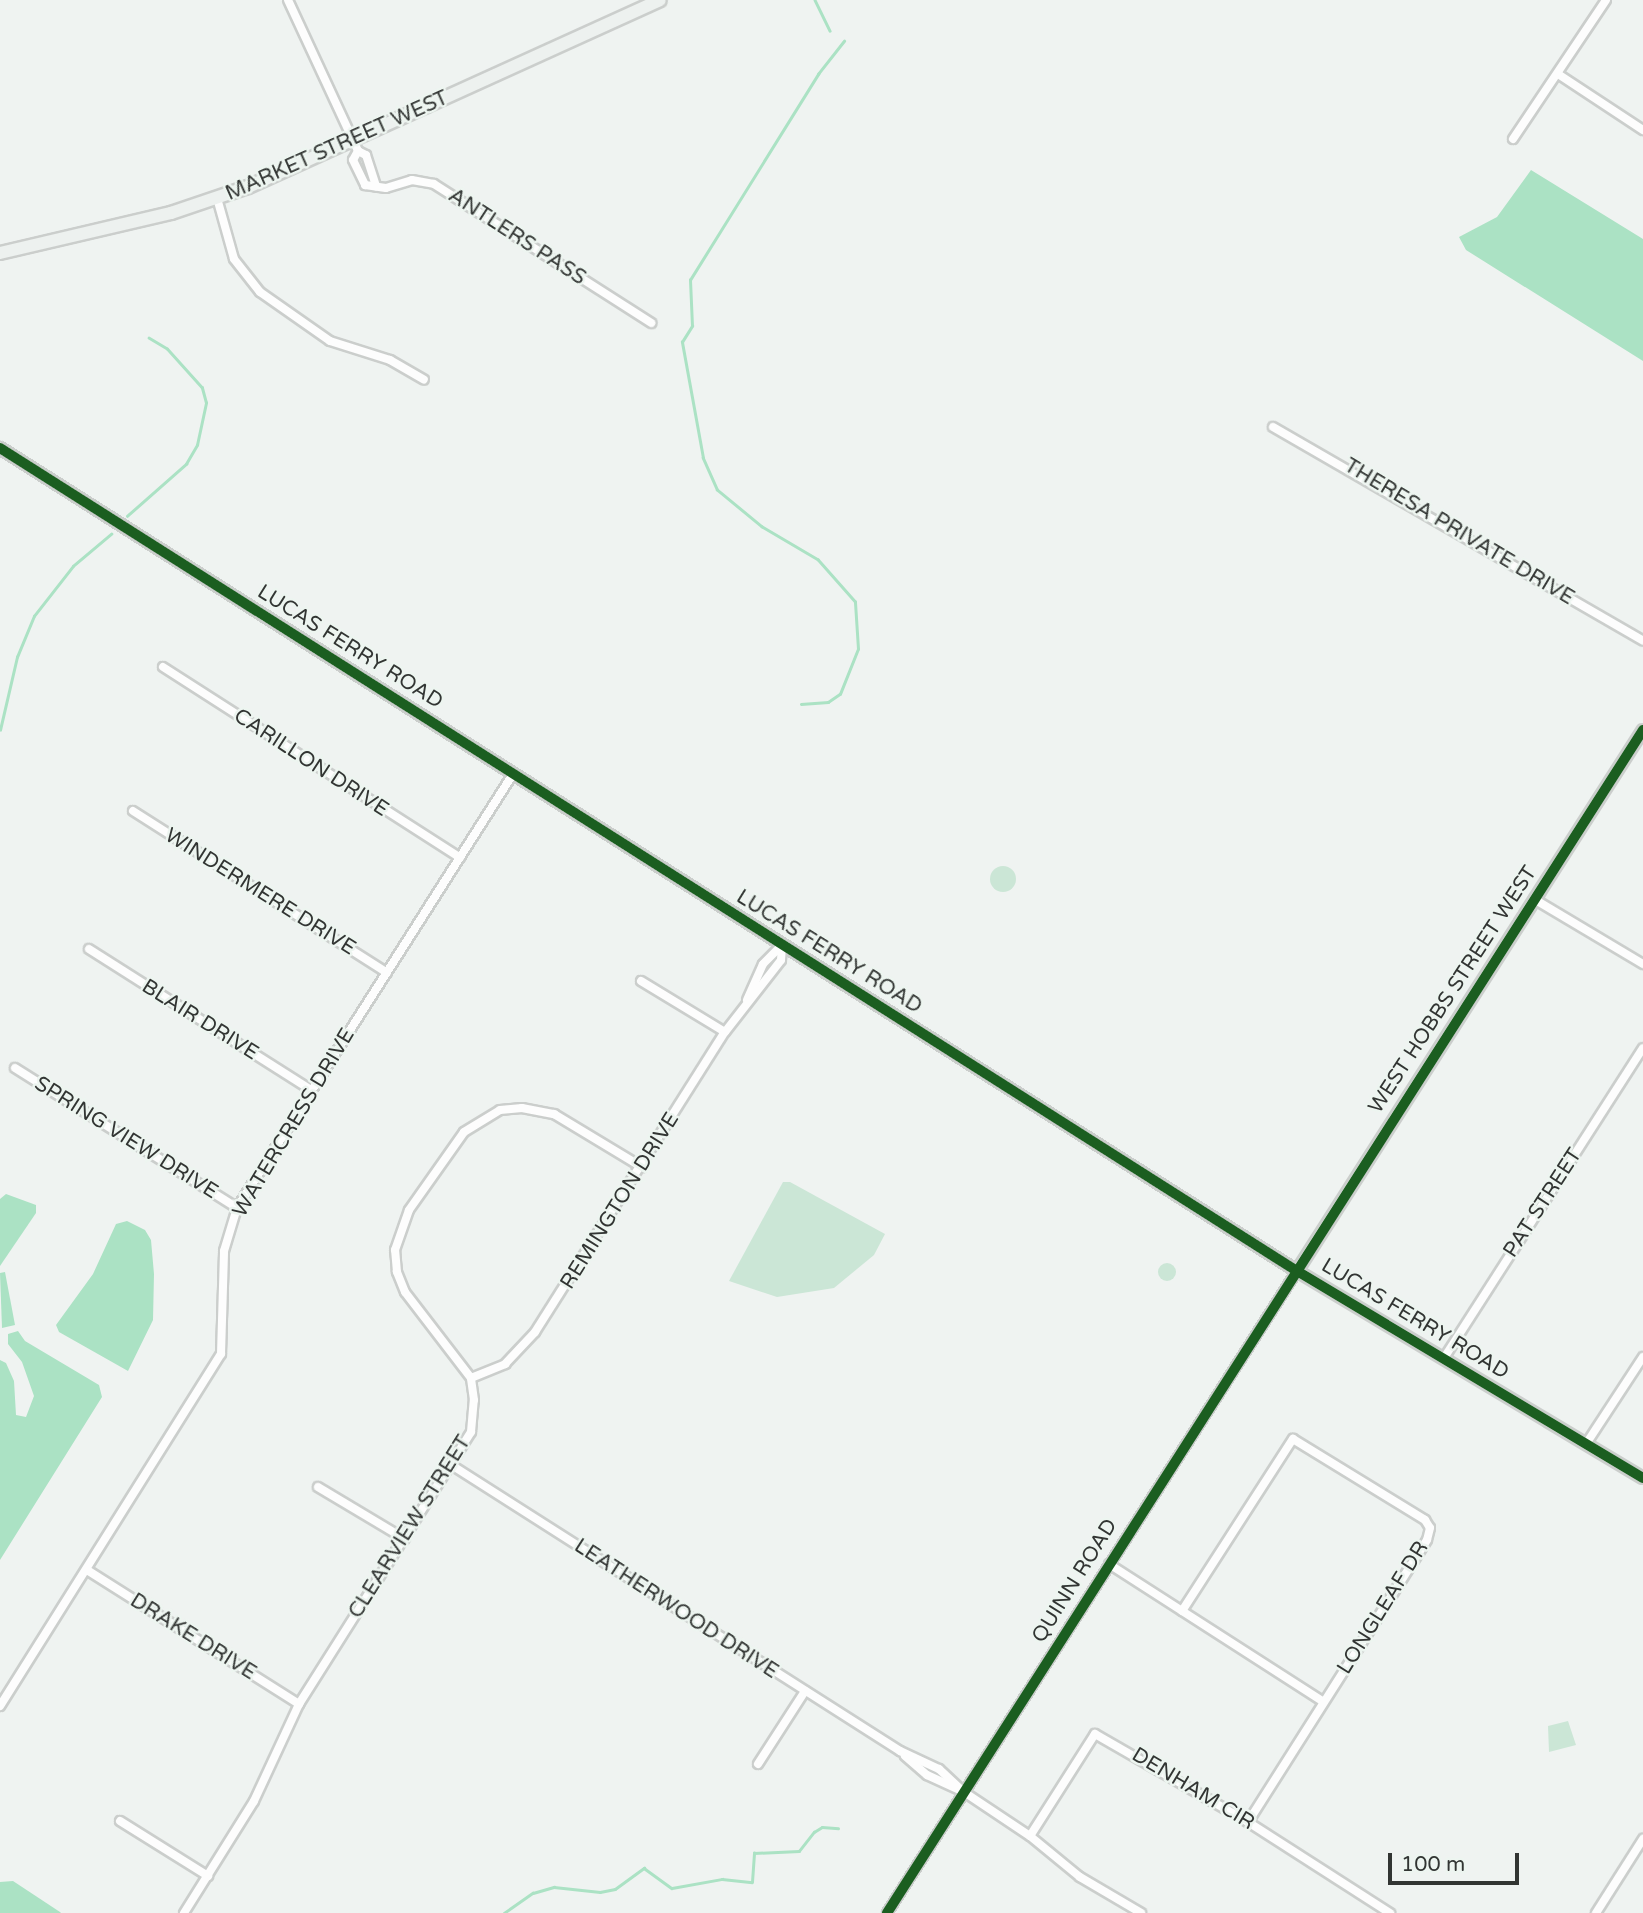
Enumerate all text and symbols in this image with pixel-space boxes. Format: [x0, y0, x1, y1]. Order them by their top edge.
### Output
street label: MARKET STREET WEST [222, 85, 452, 207]
street label: ANTLERS PASS [444, 183, 590, 291]
street label: THERESA PRIVATE DRIVE [1339, 453, 1579, 611]
street label: LUCAS FERRY ROAD [252, 580, 448, 714]
street label: CARILLON DRIVE [229, 704, 393, 822]
street label: WINDERMERE DRIVE [160, 823, 360, 961]
street label: WEST HOBBS STREET WEST [1363, 862, 1543, 1118]
street label: LUCAS FERRY ROAD [731, 885, 927, 1019]
street label: BLAIR DRIVE [137, 974, 263, 1066]
street label: WATERCRESS DRIVE [228, 1024, 360, 1222]
street label: SPRING VIEW DRIVE [30, 1071, 222, 1205]
street label: REMINGTON DRIVE [555, 1108, 685, 1294]
street label: PAT STREET [1498, 1144, 1588, 1262]
street label: LUCAS FERRY ROAD [1317, 1253, 1513, 1385]
street label: CLEARVIEW STREET [343, 1431, 477, 1623]
street label: QUINN ROAD [1027, 1514, 1123, 1648]
street label: LEATHERWOOD DRIVE [569, 1534, 783, 1684]
street label: LONGLEAF DR [1332, 1537, 1434, 1679]
street label: DRAKE DRIVE [125, 1588, 261, 1686]
street label: DENHAM CIR [1127, 1742, 1259, 1836]
scale bar [1391, 1840, 1522, 1884]
text: 100 m [1401, 1852, 1465, 1877]

